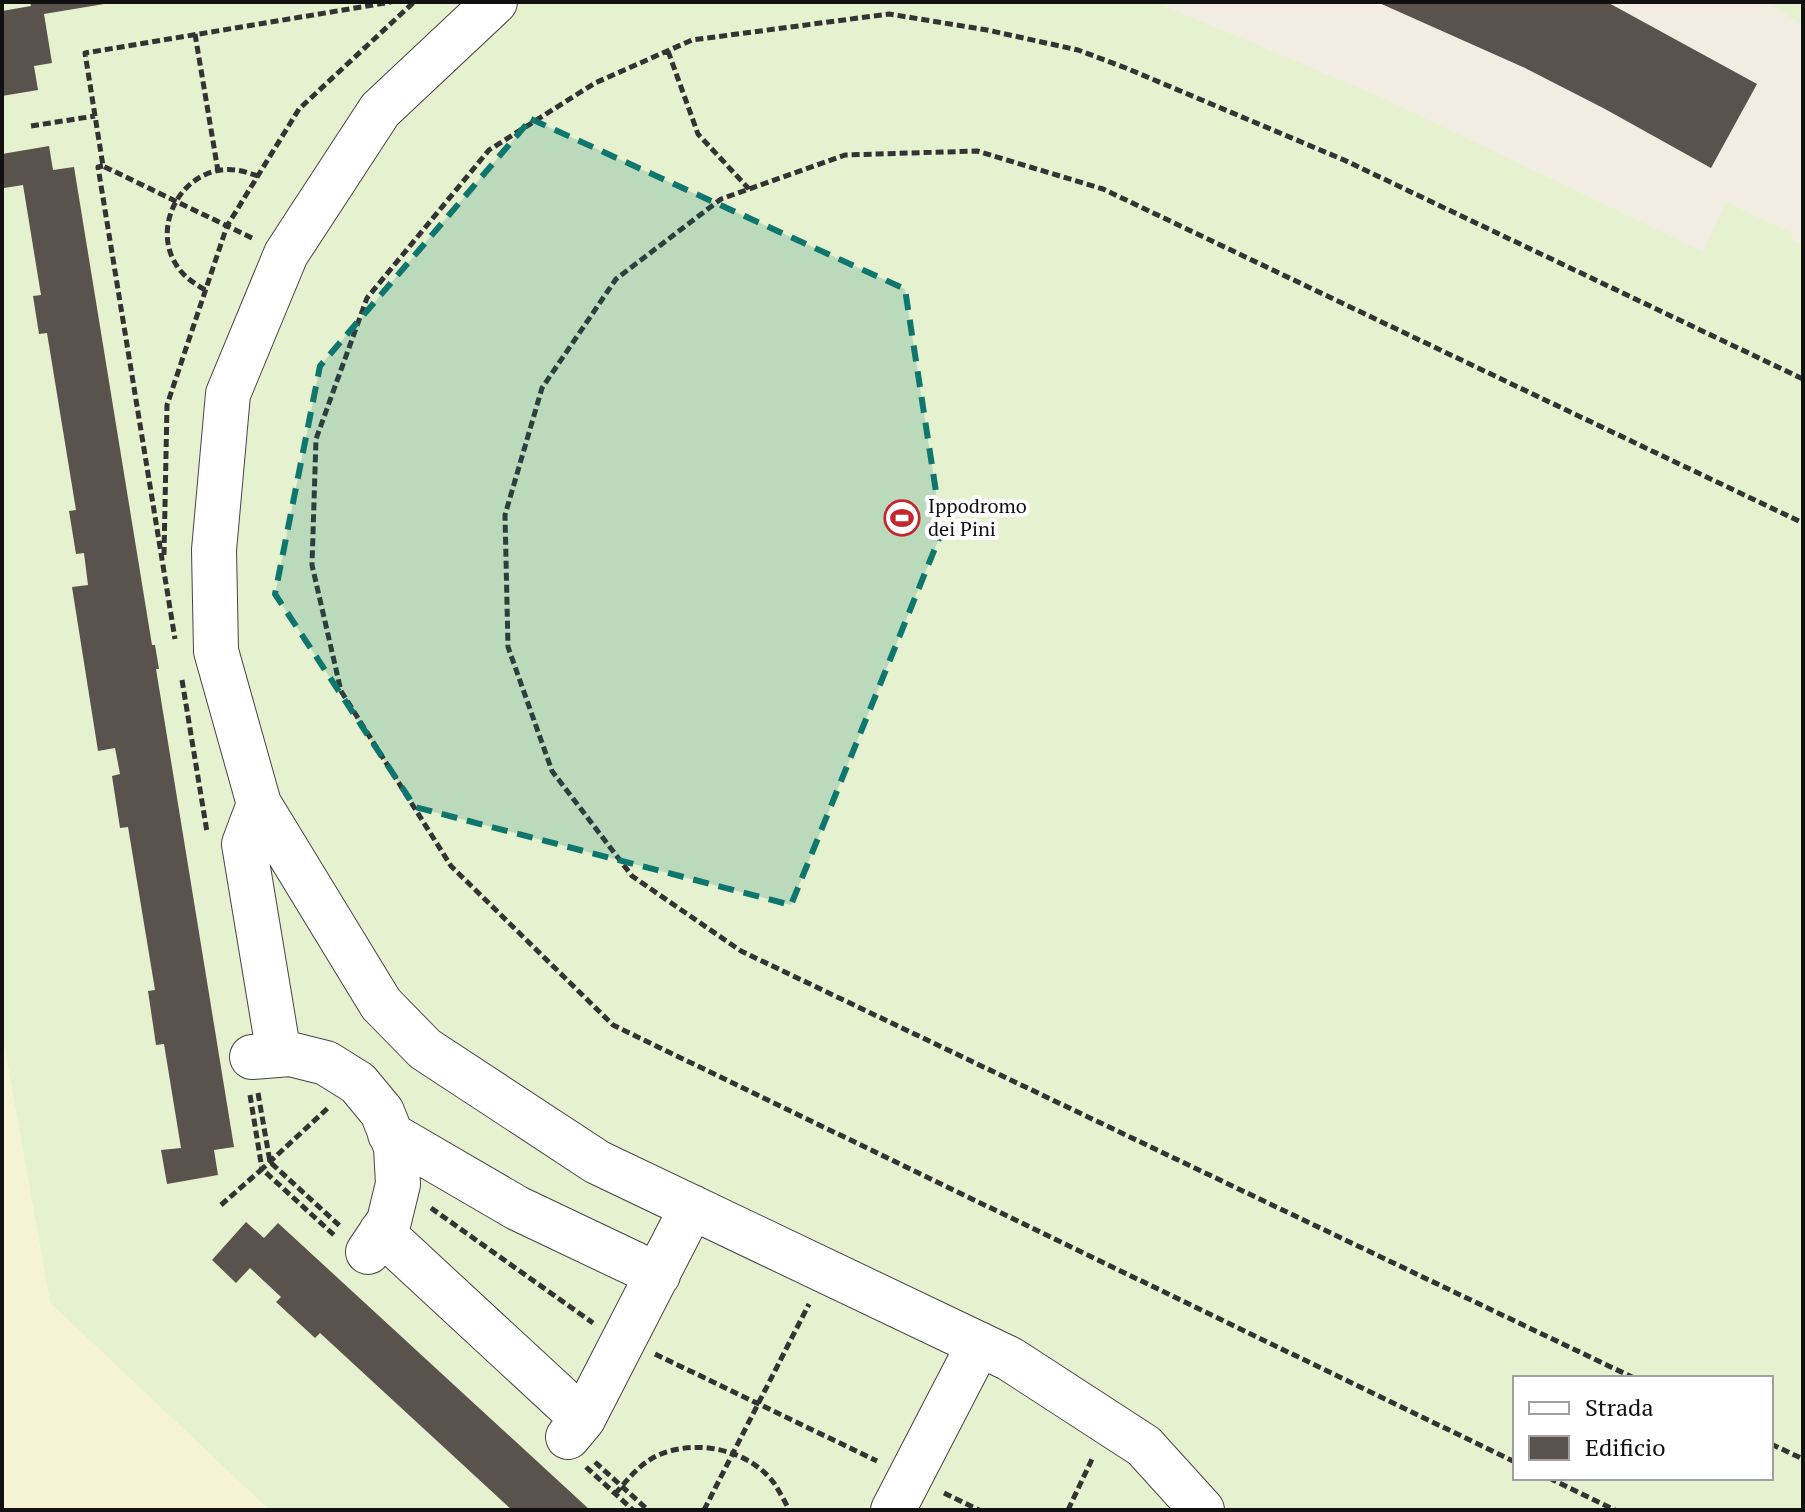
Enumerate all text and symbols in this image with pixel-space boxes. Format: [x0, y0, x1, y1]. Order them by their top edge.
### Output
place label: Ippodromo dei Pini [928, 492, 1027, 542]
sports icon: Ippodromo dei Pini [883, 499, 921, 537]
legend [1513, 1376, 1773, 1480]
text: Strada [1585, 1391, 1654, 1423]
text: Edificio [1585, 1431, 1666, 1463]

